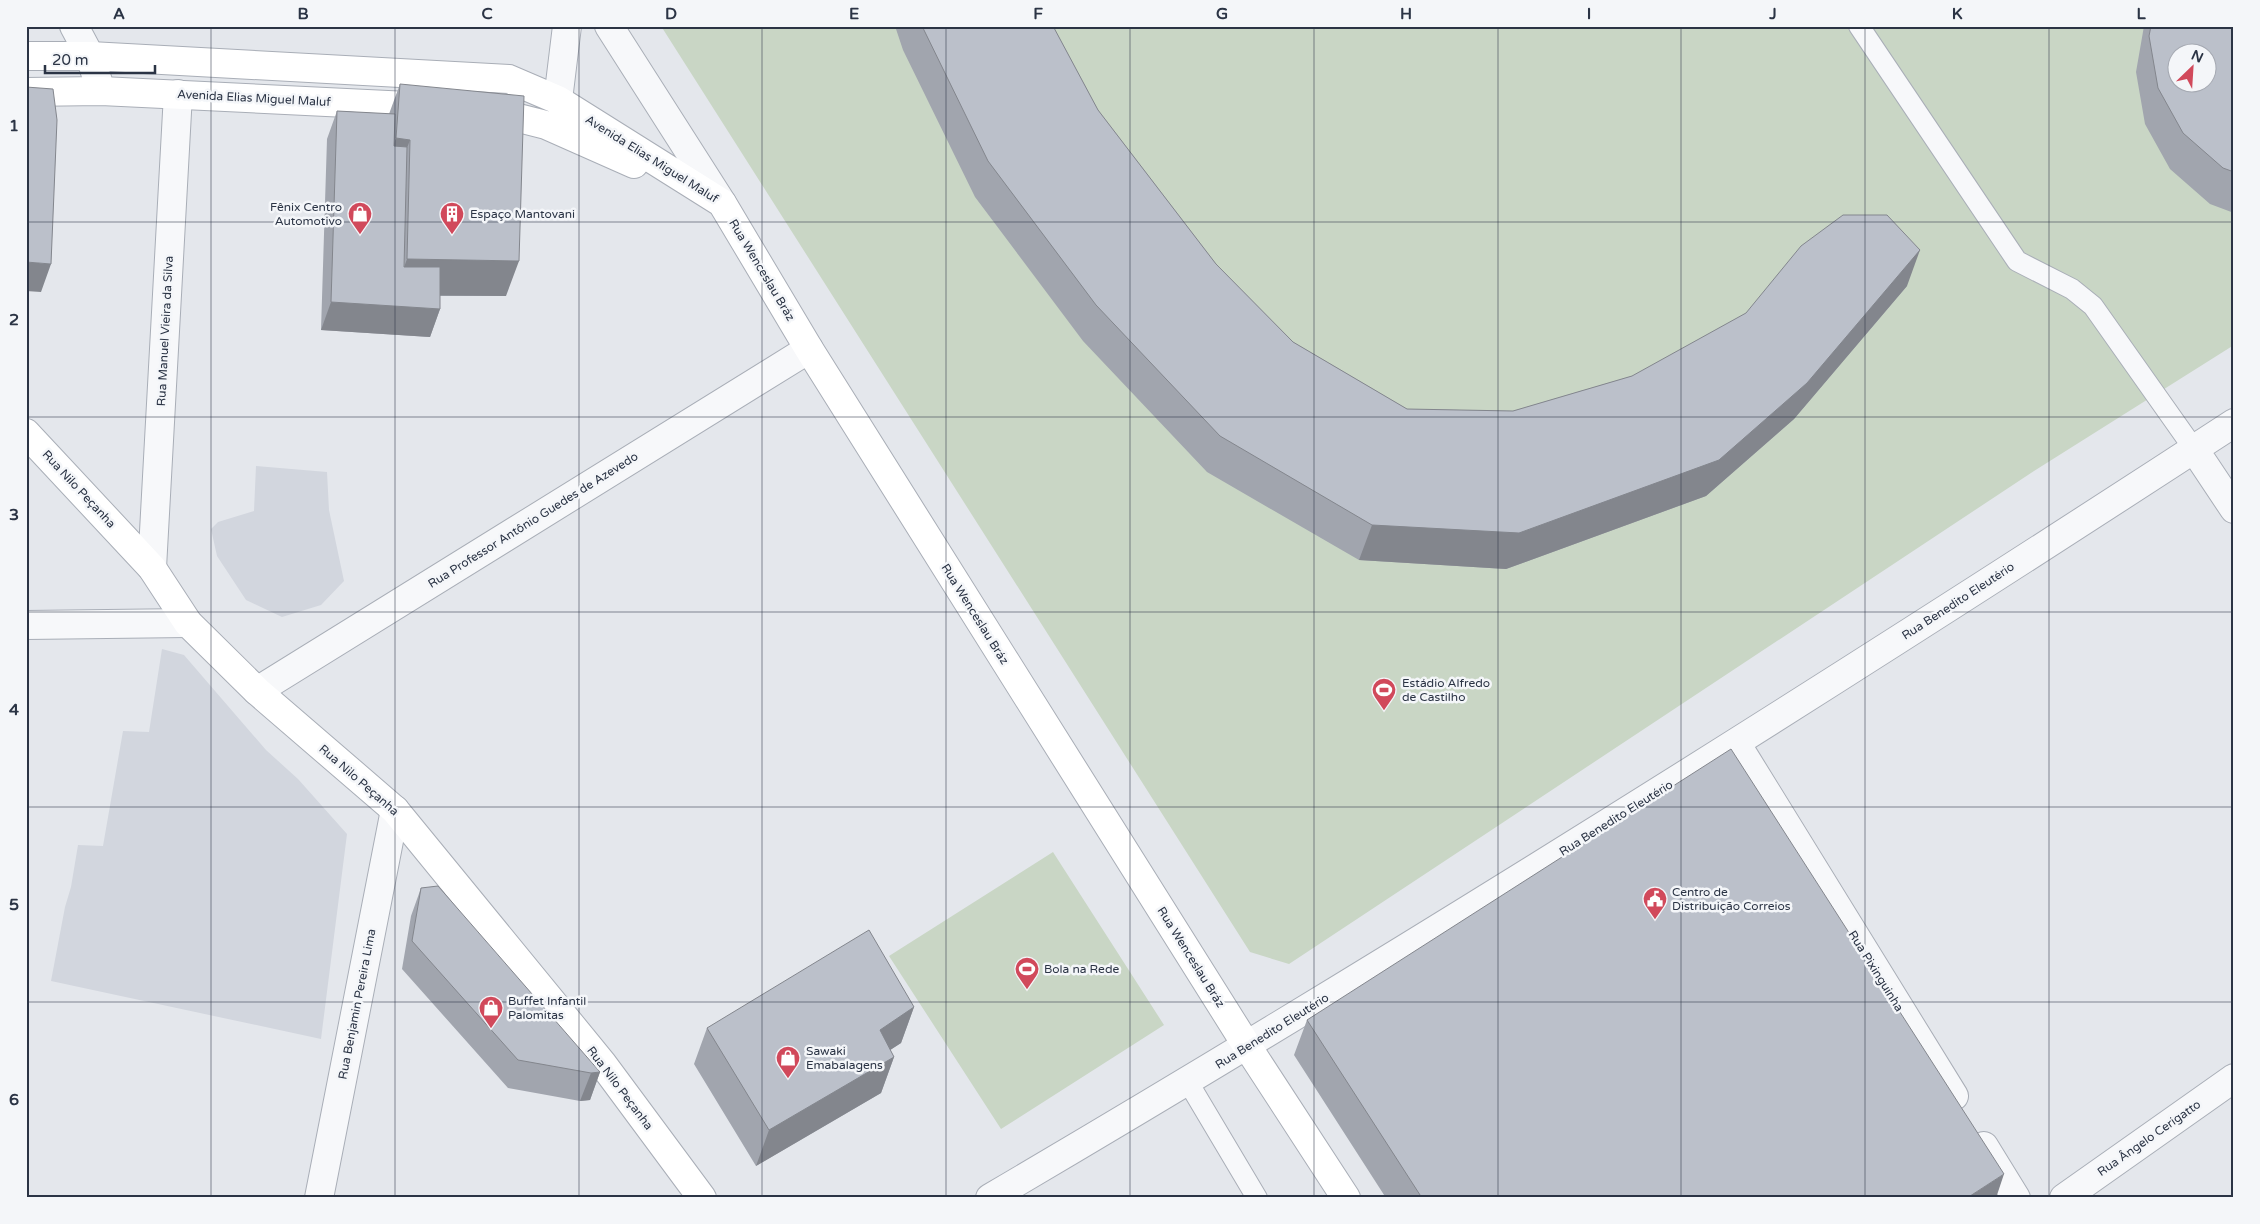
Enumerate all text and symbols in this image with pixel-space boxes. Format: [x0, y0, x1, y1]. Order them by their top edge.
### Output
text: A [113, 4, 125, 24]
text: B [297, 4, 309, 24]
text: C [481, 4, 493, 24]
text: D [665, 4, 677, 24]
text: E [849, 4, 859, 24]
text: F [1033, 4, 1043, 24]
text: G [1216, 4, 1228, 24]
text: H [1400, 4, 1412, 24]
text: I [1587, 4, 1591, 24]
text: J [1768, 4, 1777, 24]
text: K [1952, 4, 1963, 24]
text: L [2136, 4, 2146, 24]
scale bar [45, 42, 155, 74]
north arrow [2168, 42, 2218, 92]
text: N [2189, 47, 2206, 67]
text: 20 m [52, 51, 89, 69]
street label: Avenida Elias Miguel Maluf [177, 87, 332, 109]
street label: Avenida Elias Miguel Maluf [583, 112, 721, 206]
text: 1 [9, 116, 19, 136]
place label: Fênix Centro Automotivo [270, 200, 342, 228]
shop icon: Fênix Centro Automotivo [347, 201, 373, 235]
building icon: Espaço Mantovani [439, 201, 465, 235]
place label: Espaço Mantovani [470, 207, 575, 221]
street label: Rua Wenceslau Bráz [726, 217, 798, 323]
street label: Rua Manuel Vieira da Silva [154, 255, 176, 407]
text: 2 [9, 310, 19, 330]
street label: Rua Nilo Peçanha [39, 447, 119, 531]
street label: Rua Professor Antônio Guedes de Azevedo [425, 449, 641, 591]
text: 3 [9, 505, 19, 525]
street label: Rua Benedito Eleutério [1899, 559, 2017, 643]
street label: Rua Wenceslau Bráz [938, 561, 1012, 667]
place label: Estádio Alfredo de Castilho [1402, 676, 1490, 704]
sports icon: Estádio Alfredo de Castilho [1371, 677, 1397, 711]
text: 4 [9, 700, 19, 720]
street label: Rua Nilo Peçanha [316, 742, 402, 818]
street label: Rua Benedito Eleutério [1557, 777, 1675, 859]
place label: Centro de Distribuição Correios [1672, 885, 1791, 913]
public building icon: Centro de Distribuição Correios [1642, 886, 1668, 920]
text: 5 [9, 895, 19, 915]
street label: Rua Wenceslau Bráz [1154, 904, 1228, 1010]
street label: Rua Benjamin Pereira Lima [336, 927, 378, 1081]
street label: Rua Pixinguinha [1846, 928, 1906, 1014]
sports icon: Bola na Rede [1014, 956, 1040, 990]
place label: Bola na Rede [1044, 962, 1119, 976]
street label: Rua Benedito Eleutério [1213, 990, 1331, 1072]
place label: Buffet Infantil Palomitas [508, 994, 586, 1022]
shop icon: Buffet Infantil Palomitas [478, 995, 504, 1029]
street label: Rua Nilo Peçanha [584, 1044, 656, 1132]
place label: Sawaki Emabalagens [806, 1044, 883, 1072]
shop icon: Sawaki Emabalagens [775, 1045, 801, 1079]
text: 6 [9, 1090, 19, 1110]
street label: Rua Ângelo Cerigatto [2095, 1097, 2203, 1179]

